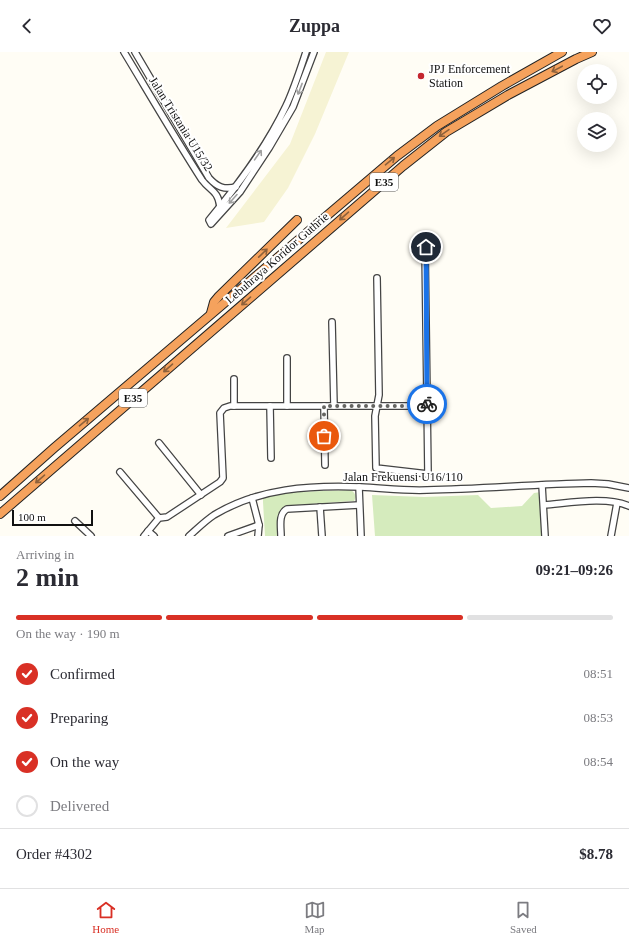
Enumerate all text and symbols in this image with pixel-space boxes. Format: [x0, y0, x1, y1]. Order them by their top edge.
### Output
icon: back [16, 15, 38, 37]
icon: heart [591, 15, 613, 37]
text: Zuppa [289, 16, 340, 36]
place label: JPJ Enforcement Station [429, 62, 511, 90]
map controls [577, 64, 617, 152]
button: locate [577, 64, 617, 104]
one-way arrow [552, 66, 564, 73]
marker: JPJ Enforcement Station [416, 71, 426, 81]
street label: Jalan Tristania U15/32 [146, 74, 216, 174]
one-way arrow [296, 82, 304, 94]
button: layers [577, 112, 617, 152]
one-way arrow [439, 129, 450, 137]
one-way arrow [254, 150, 262, 161]
one-way arrow [385, 157, 396, 166]
road number: E35 [370, 173, 398, 191]
one-way arrow [229, 194, 238, 205]
street label: Lebuhraya Koridor Guthrie [223, 209, 331, 307]
one-way arrow [340, 211, 350, 220]
pin [409, 230, 443, 264]
icon: home [415, 236, 437, 258]
one-way arrow [258, 248, 268, 258]
one-way arrow [241, 296, 251, 305]
one-way arrow [163, 363, 173, 372]
courier [407, 384, 447, 424]
road number: E35 [119, 389, 147, 407]
icon: bike [416, 393, 438, 415]
one-way arrow [78, 418, 89, 427]
pin [307, 419, 341, 453]
icon: bag [313, 425, 335, 447]
street label: Jalan Frekuensi U16/110 [343, 470, 463, 484]
one-way arrow [34, 475, 45, 484]
scale bar [12, 508, 93, 527]
text: 100 m [18, 511, 46, 523]
text: Arriving in [16, 547, 74, 562]
text: 09:21–09:26 [536, 562, 613, 578]
text: 2 min [16, 563, 79, 592]
text: On the way · 190 m [16, 626, 120, 641]
icon: check [16, 663, 38, 685]
text: Confirmed [50, 666, 115, 682]
text: 08:51 [583, 666, 613, 681]
icon: check [16, 707, 38, 729]
text: Preparing [50, 710, 108, 726]
text: 08:53 [583, 710, 613, 725]
icon: check [16, 751, 38, 773]
text: On the way [50, 754, 119, 770]
text: 08:54 [583, 754, 613, 769]
text: Delivered [50, 798, 109, 814]
text: Order #4302 [16, 846, 92, 862]
text: $8.78 [579, 846, 613, 862]
tab: Home [92, 899, 119, 935]
tab: Map [304, 899, 326, 935]
tab: Saved [510, 899, 537, 935]

